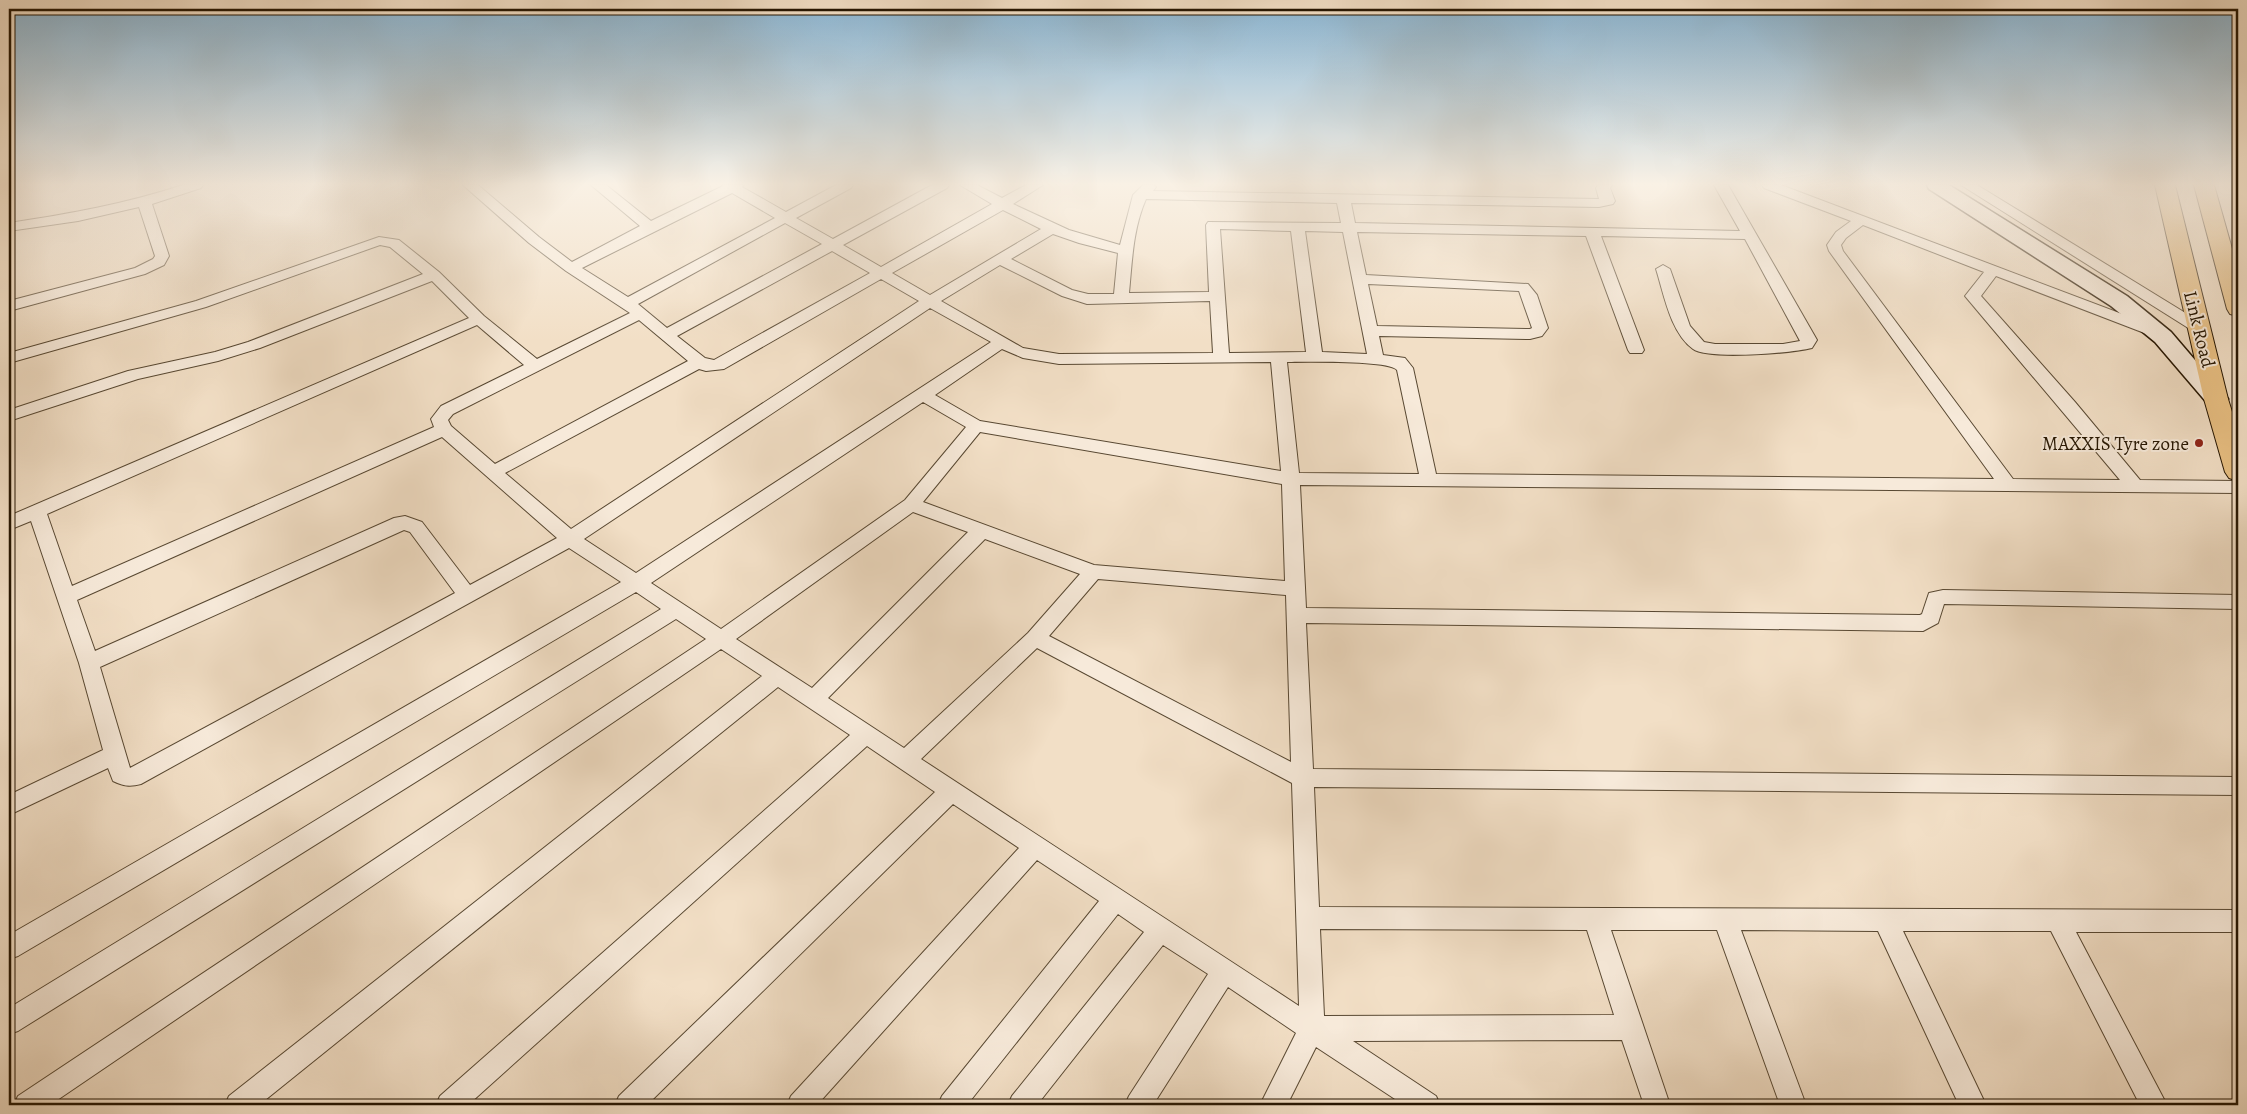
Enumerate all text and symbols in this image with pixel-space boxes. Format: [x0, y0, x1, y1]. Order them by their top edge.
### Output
street label: Link Road [2177, 288, 2221, 371]
place label: MAXXIS Tyre zone [2042, 431, 2189, 457]
marker: MAXXIS Tyre zone [2193, 437, 2205, 449]

